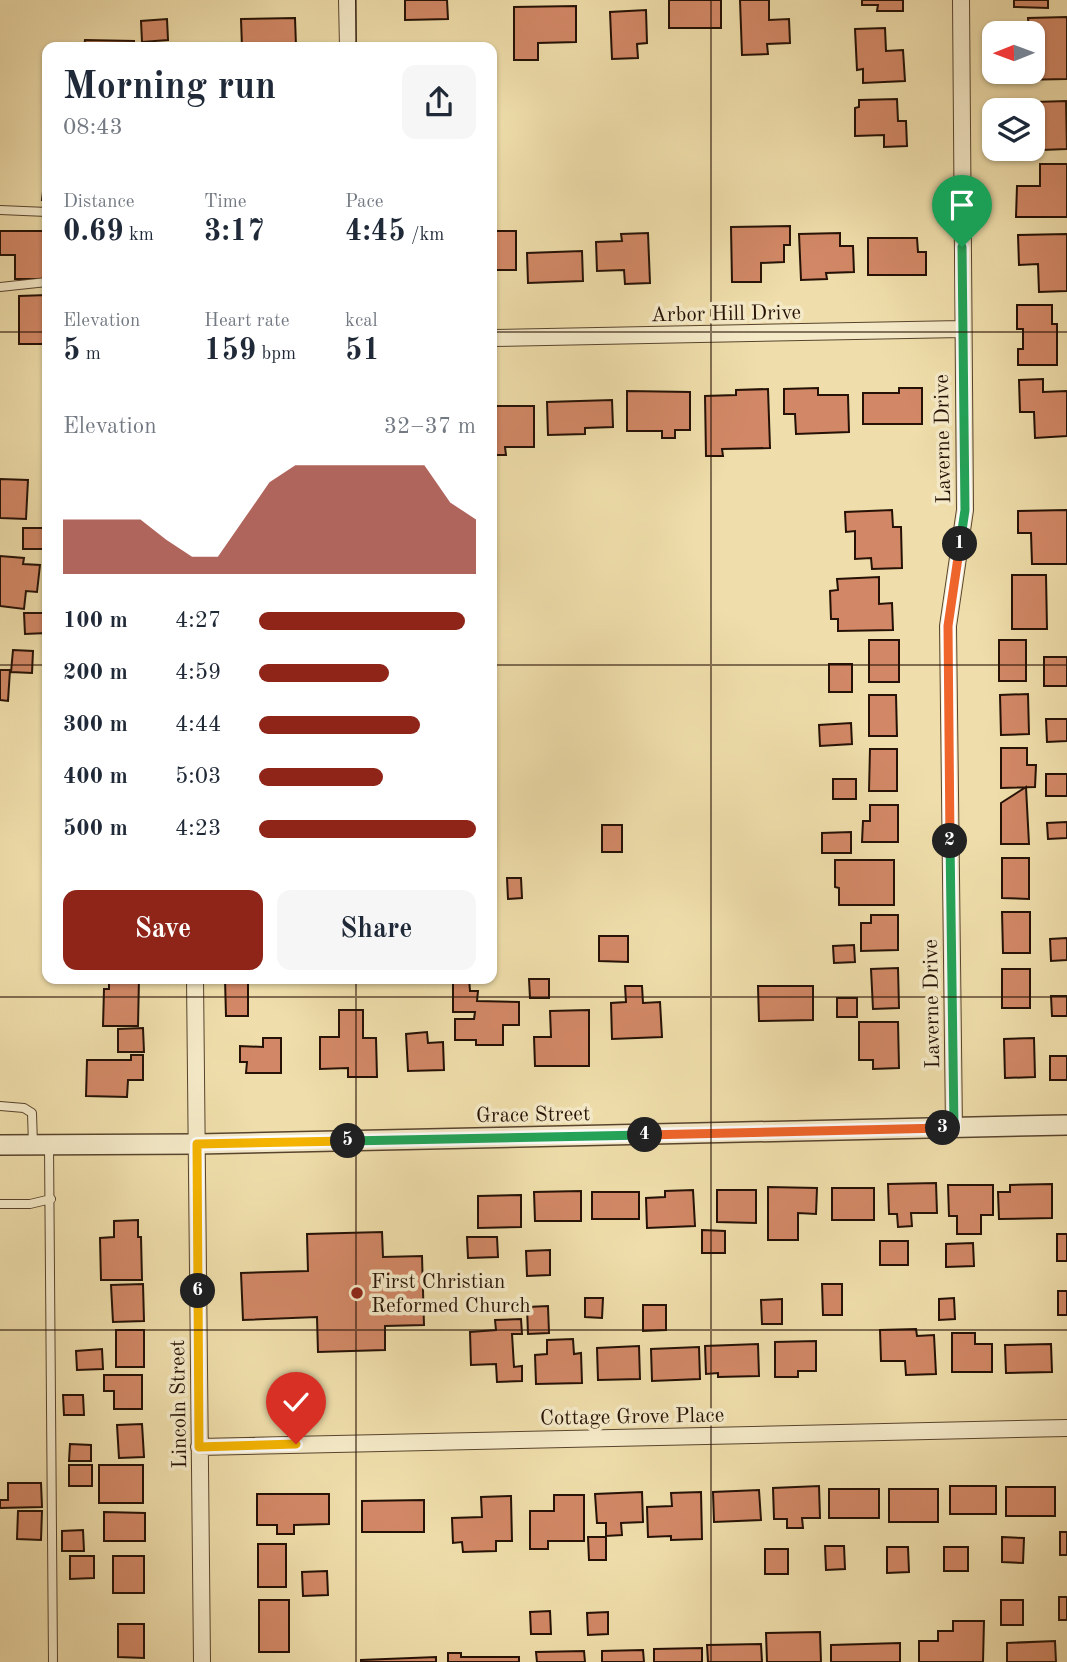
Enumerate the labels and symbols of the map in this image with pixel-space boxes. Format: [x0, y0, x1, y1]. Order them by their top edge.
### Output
north arrow [982, 21, 1045, 84]
pin [932, 175, 992, 247]
street label: Arbor Hill Drive [651, 303, 801, 326]
street label: Laverne Drive [932, 374, 955, 504]
pin: 1 [942, 526, 978, 562]
pin: 2 [932, 824, 968, 858]
street label: Laverne Drive [921, 939, 944, 1069]
street label: Grace Street [476, 1104, 590, 1127]
pin: 3 [926, 1110, 960, 1146]
pin: 4 [628, 1118, 662, 1152]
pin: 5 [330, 1124, 366, 1158]
place label: First Christian Reformed Church [371, 1272, 531, 1317]
pin: 6 [180, 1274, 216, 1308]
marker: First Christian Reformed Church [349, 1285, 365, 1301]
street label: Lincoln Street [168, 1339, 191, 1469]
pin [266, 1372, 326, 1444]
street label: Cottage Grove Place [540, 1405, 724, 1430]

